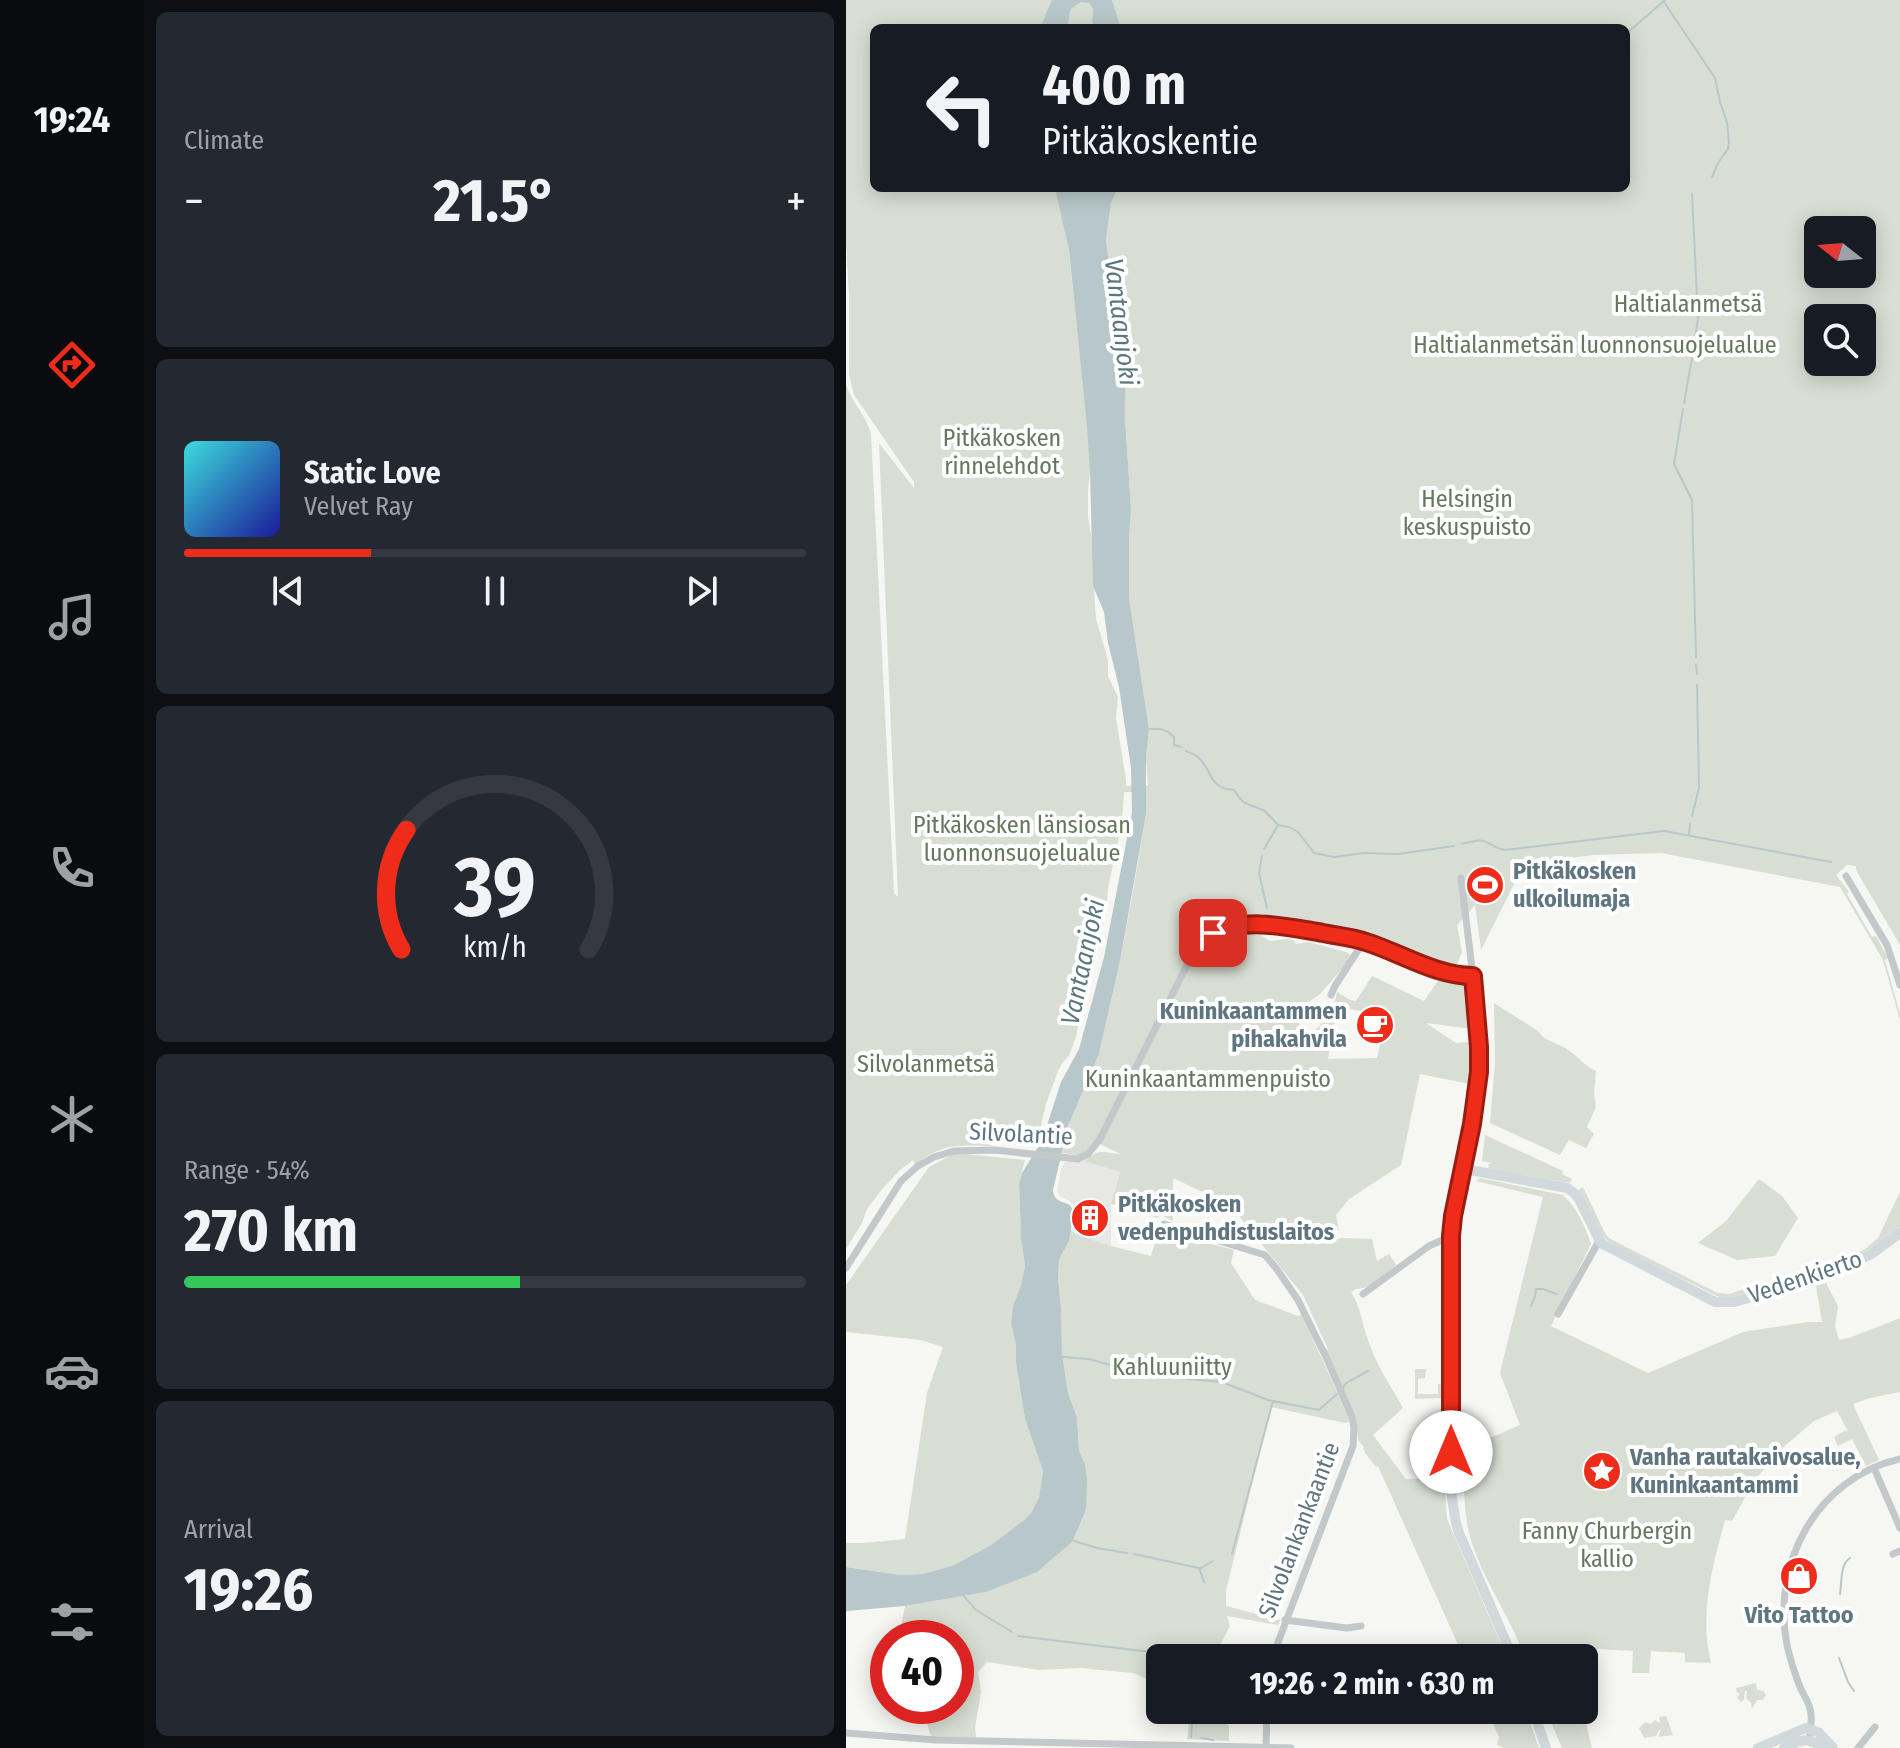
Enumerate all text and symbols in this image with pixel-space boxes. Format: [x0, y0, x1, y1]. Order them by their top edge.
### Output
text: 400 m [1042, 52, 1186, 119]
icon: left [910, 56, 1014, 160]
text: 19:24 [34, 98, 110, 142]
text: Pitkäkoskentie [1042, 120, 1258, 164]
text: Climate [184, 125, 264, 156]
text: 21.5° [433, 165, 557, 237]
text: − [184, 175, 204, 228]
text: + [786, 175, 806, 228]
north arrow [1804, 216, 1876, 288]
map controls [1804, 216, 1876, 376]
water label: Vantaanjoki [1098, 257, 1144, 388]
park label: Haltialanmetsä [1614, 290, 1762, 318]
button: search [1804, 304, 1876, 376]
park label: Haltialanmetsän luonnonsuojelualue [1413, 331, 1777, 359]
icon: directions [44, 337, 100, 393]
park label: Pitkäkosken rinnelehdot [943, 424, 1061, 480]
text: Static Love [304, 455, 441, 491]
park label: Helsingin keskuspuisto [1403, 485, 1531, 541]
text: Velvet Ray [304, 491, 413, 522]
icon: previous [266, 569, 310, 613]
icon: pause [473, 569, 517, 613]
icon: next [680, 569, 724, 613]
icon: music [44, 589, 100, 645]
park label: Pitkäkosken länsiosan luonnonsuojelualue [913, 811, 1131, 867]
text: 39 [453, 838, 536, 938]
icon: phone [44, 840, 100, 896]
place label: Pitkäkosken ulkoilumaja [1513, 857, 1636, 913]
sports icon: Pitkäkosken ulkoilumaja [1464, 864, 1506, 906]
water label: Vantaanjoki [1055, 896, 1112, 1028]
pin [1179, 899, 1247, 967]
icon: arrive [1191, 911, 1235, 955]
text: km/h [463, 930, 527, 965]
place label: Kuninkaantammen pihakahvila [1160, 997, 1347, 1053]
cafe icon: Kuninkaantammen pihakahvila [1354, 1004, 1396, 1046]
park label: Silvolanmetsä [857, 1050, 995, 1078]
park label: Kuninkaantammenpuisto [1085, 1065, 1331, 1093]
icon: climate [44, 1091, 100, 1147]
street label: Silvolantie [969, 1117, 1073, 1151]
text: Range · 54% [184, 1155, 310, 1186]
place label: Pitkäkosken vedenpuhdistuslaitos [1117, 1190, 1335, 1246]
text: 270 km [184, 1195, 358, 1267]
building icon: Pitkäkosken vedenpuhdistuslaitos [1069, 1197, 1111, 1239]
street label: Vedenkierto [1744, 1244, 1866, 1310]
icon: car [44, 1343, 100, 1399]
park label: Kahluuniitty [1112, 1353, 1232, 1381]
position arrow [1409, 1410, 1493, 1494]
street label: Silvolankankaantie [1253, 1438, 1345, 1622]
place label: Vanha rautakaivosalue, Kuninkaantammi [1629, 1443, 1861, 1499]
place icon: Vanha rautakaivosalue, Kuninkaantammi [1581, 1450, 1623, 1492]
text: Arrival [184, 1514, 253, 1545]
park label: Fanny Churbergin kallio [1522, 1517, 1692, 1573]
text: 19:26 [184, 1554, 313, 1626]
shop icon: Vito Tattoo [1778, 1555, 1820, 1597]
icon: filters [44, 1594, 100, 1650]
place label: Vito Tattoo [1743, 1601, 1854, 1629]
speed limit sign: 40 [870, 1620, 974, 1724]
text: 19:26 · 2 min · 630 m [1249, 1666, 1495, 1702]

